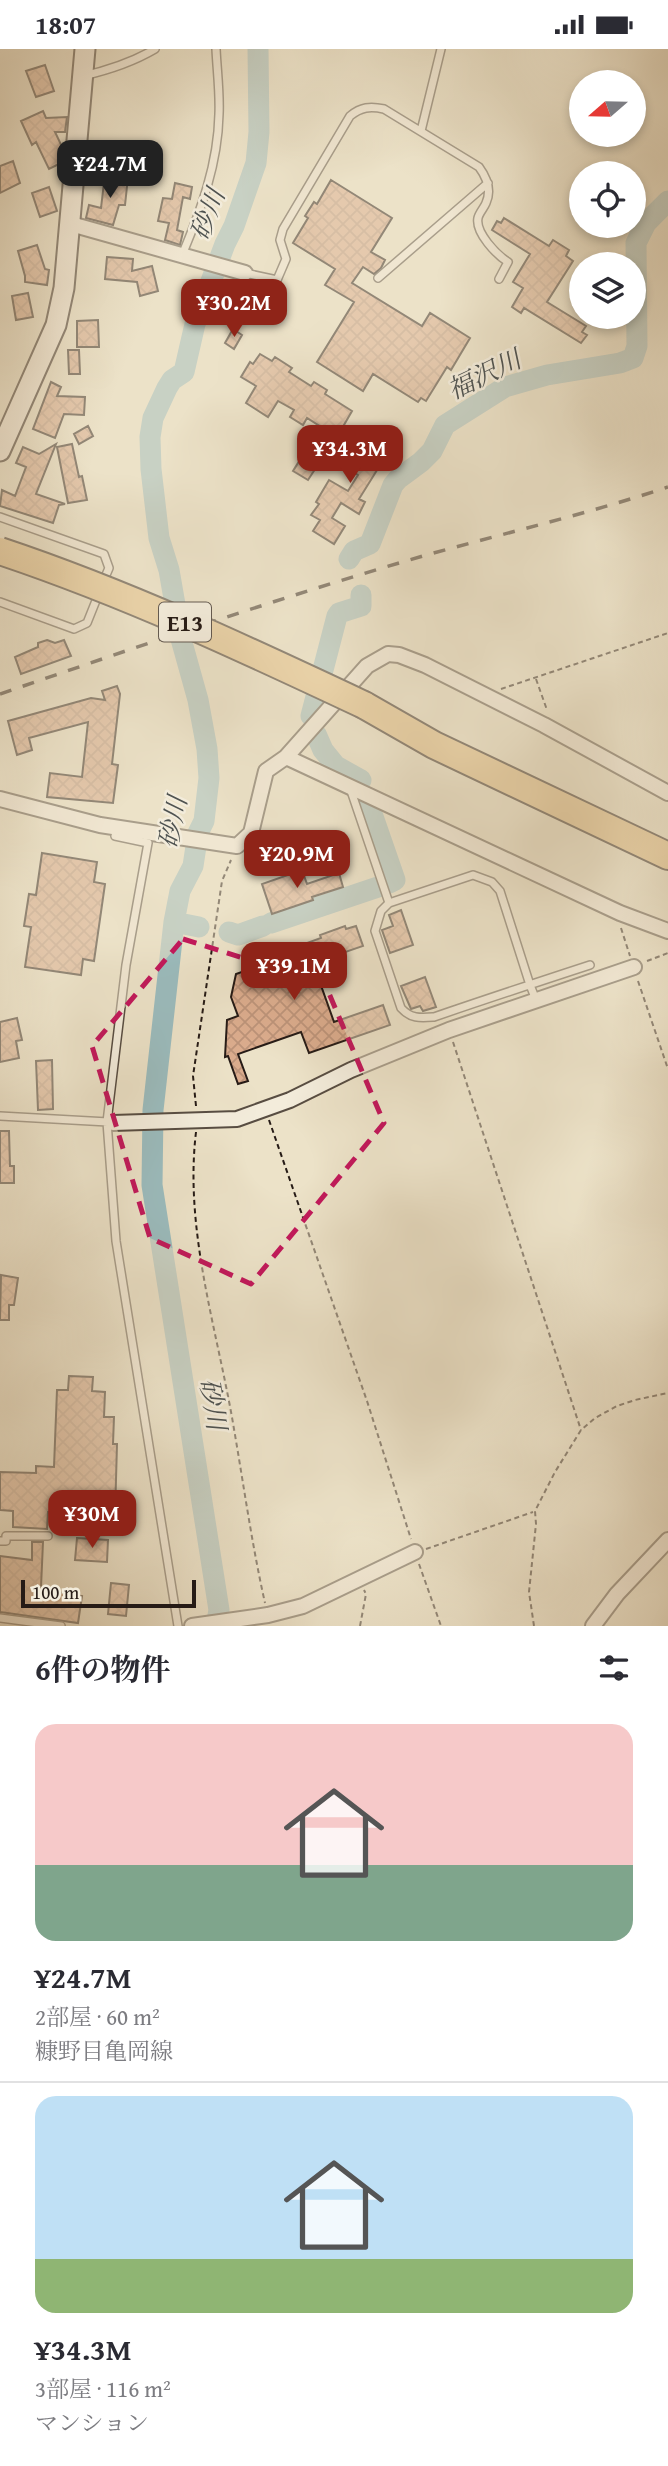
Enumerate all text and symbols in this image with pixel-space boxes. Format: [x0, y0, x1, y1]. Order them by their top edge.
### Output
text: 18:07 [35, 5, 96, 44]
north arrow [569, 70, 646, 147]
map controls [569, 70, 646, 329]
pin: ¥24.7M [53, 141, 167, 200]
text: ¥24.7M [73, 146, 147, 179]
button: locate [569, 161, 646, 238]
water label: 砂川 [179, 180, 236, 245]
button: layers [569, 252, 646, 329]
pin: ¥30.2M [177, 279, 291, 339]
text: ¥30.2M [197, 285, 271, 318]
water label: 福沢川 [440, 338, 530, 409]
pin: ¥34.3M [293, 425, 407, 485]
text: ¥34.3M [313, 431, 387, 464]
road number: E13 [159, 603, 211, 642]
water label: 砂川 [148, 790, 197, 851]
pin: ¥20.9M [240, 831, 354, 890]
text: ¥20.9M [260, 836, 334, 869]
pin: ¥39.1M [237, 943, 351, 1002]
text: ¥39.1M [257, 948, 331, 981]
water label: 砂川 [191, 1375, 238, 1436]
pin: ¥30M [51, 1491, 133, 1550]
text: ¥30M [64, 1496, 120, 1529]
scale bar [21, 1577, 196, 1609]
text: 100 m [32, 1578, 79, 1606]
text: 6件の物件 [35, 1647, 171, 1691]
icon: filters [595, 1649, 633, 1687]
icon: home [271, 1770, 397, 1896]
text: ¥24.7M [35, 1955, 131, 1999]
text: 2部屋 · 60 m² [35, 2000, 160, 2033]
text: 糠野目亀岡線 [35, 2034, 173, 2067]
icon: home [271, 2142, 397, 2268]
text: ¥34.3M [35, 2327, 131, 2371]
text: 3部屋 · 116 m² [35, 2372, 171, 2405]
text: マンション [35, 2406, 149, 2439]

